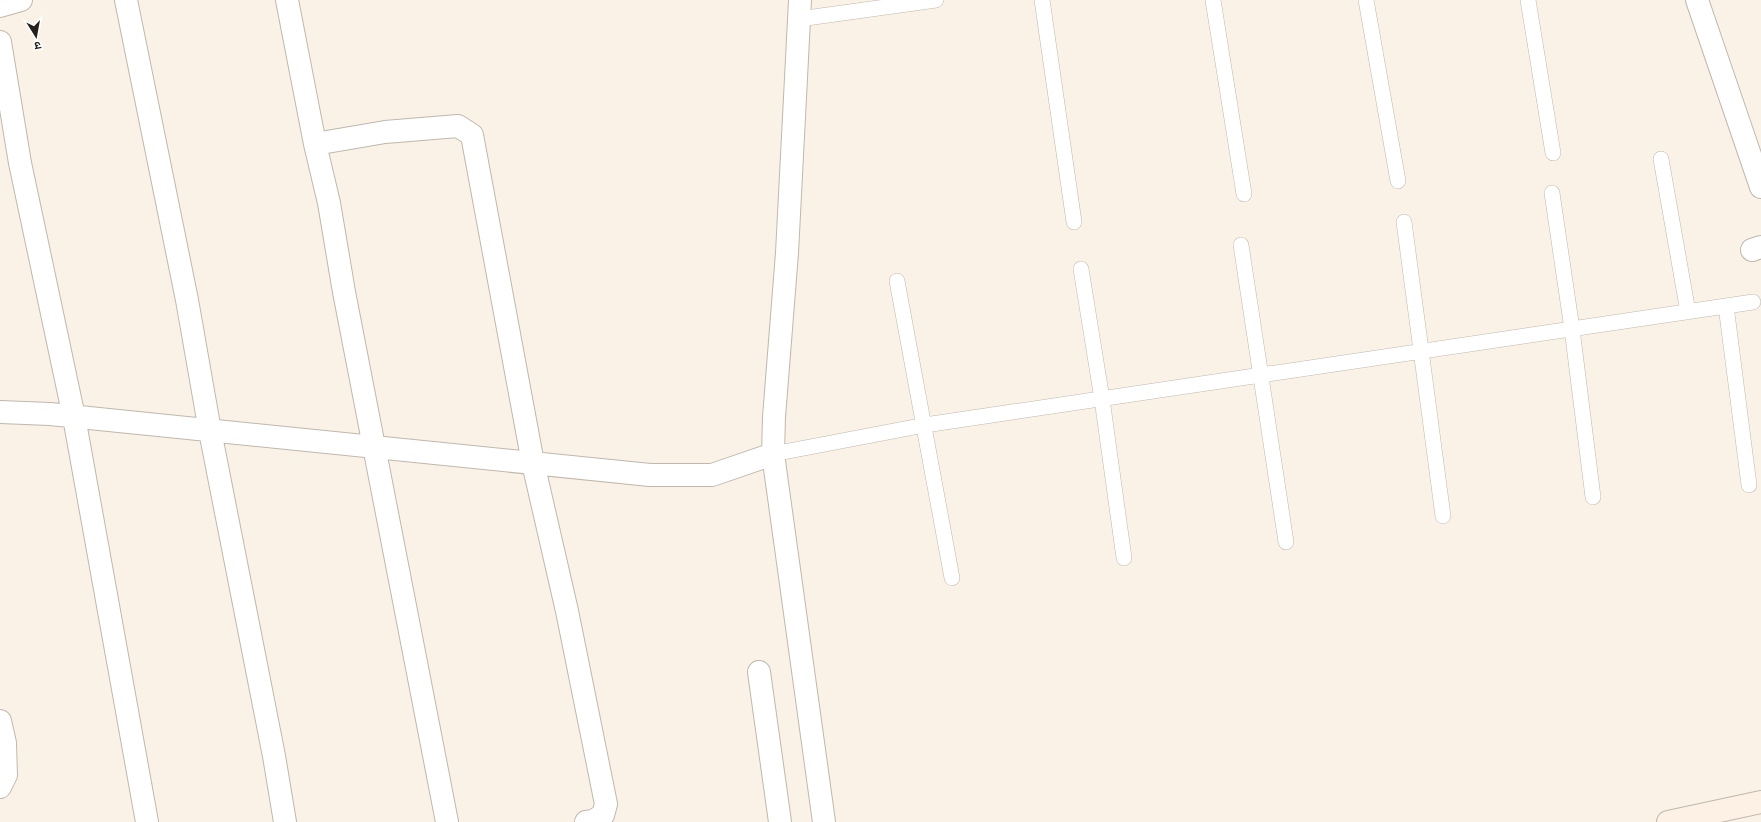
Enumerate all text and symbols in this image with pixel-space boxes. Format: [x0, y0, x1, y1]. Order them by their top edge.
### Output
north arrow [16, 16, 56, 56]
text: उ [33, 39, 42, 52]

